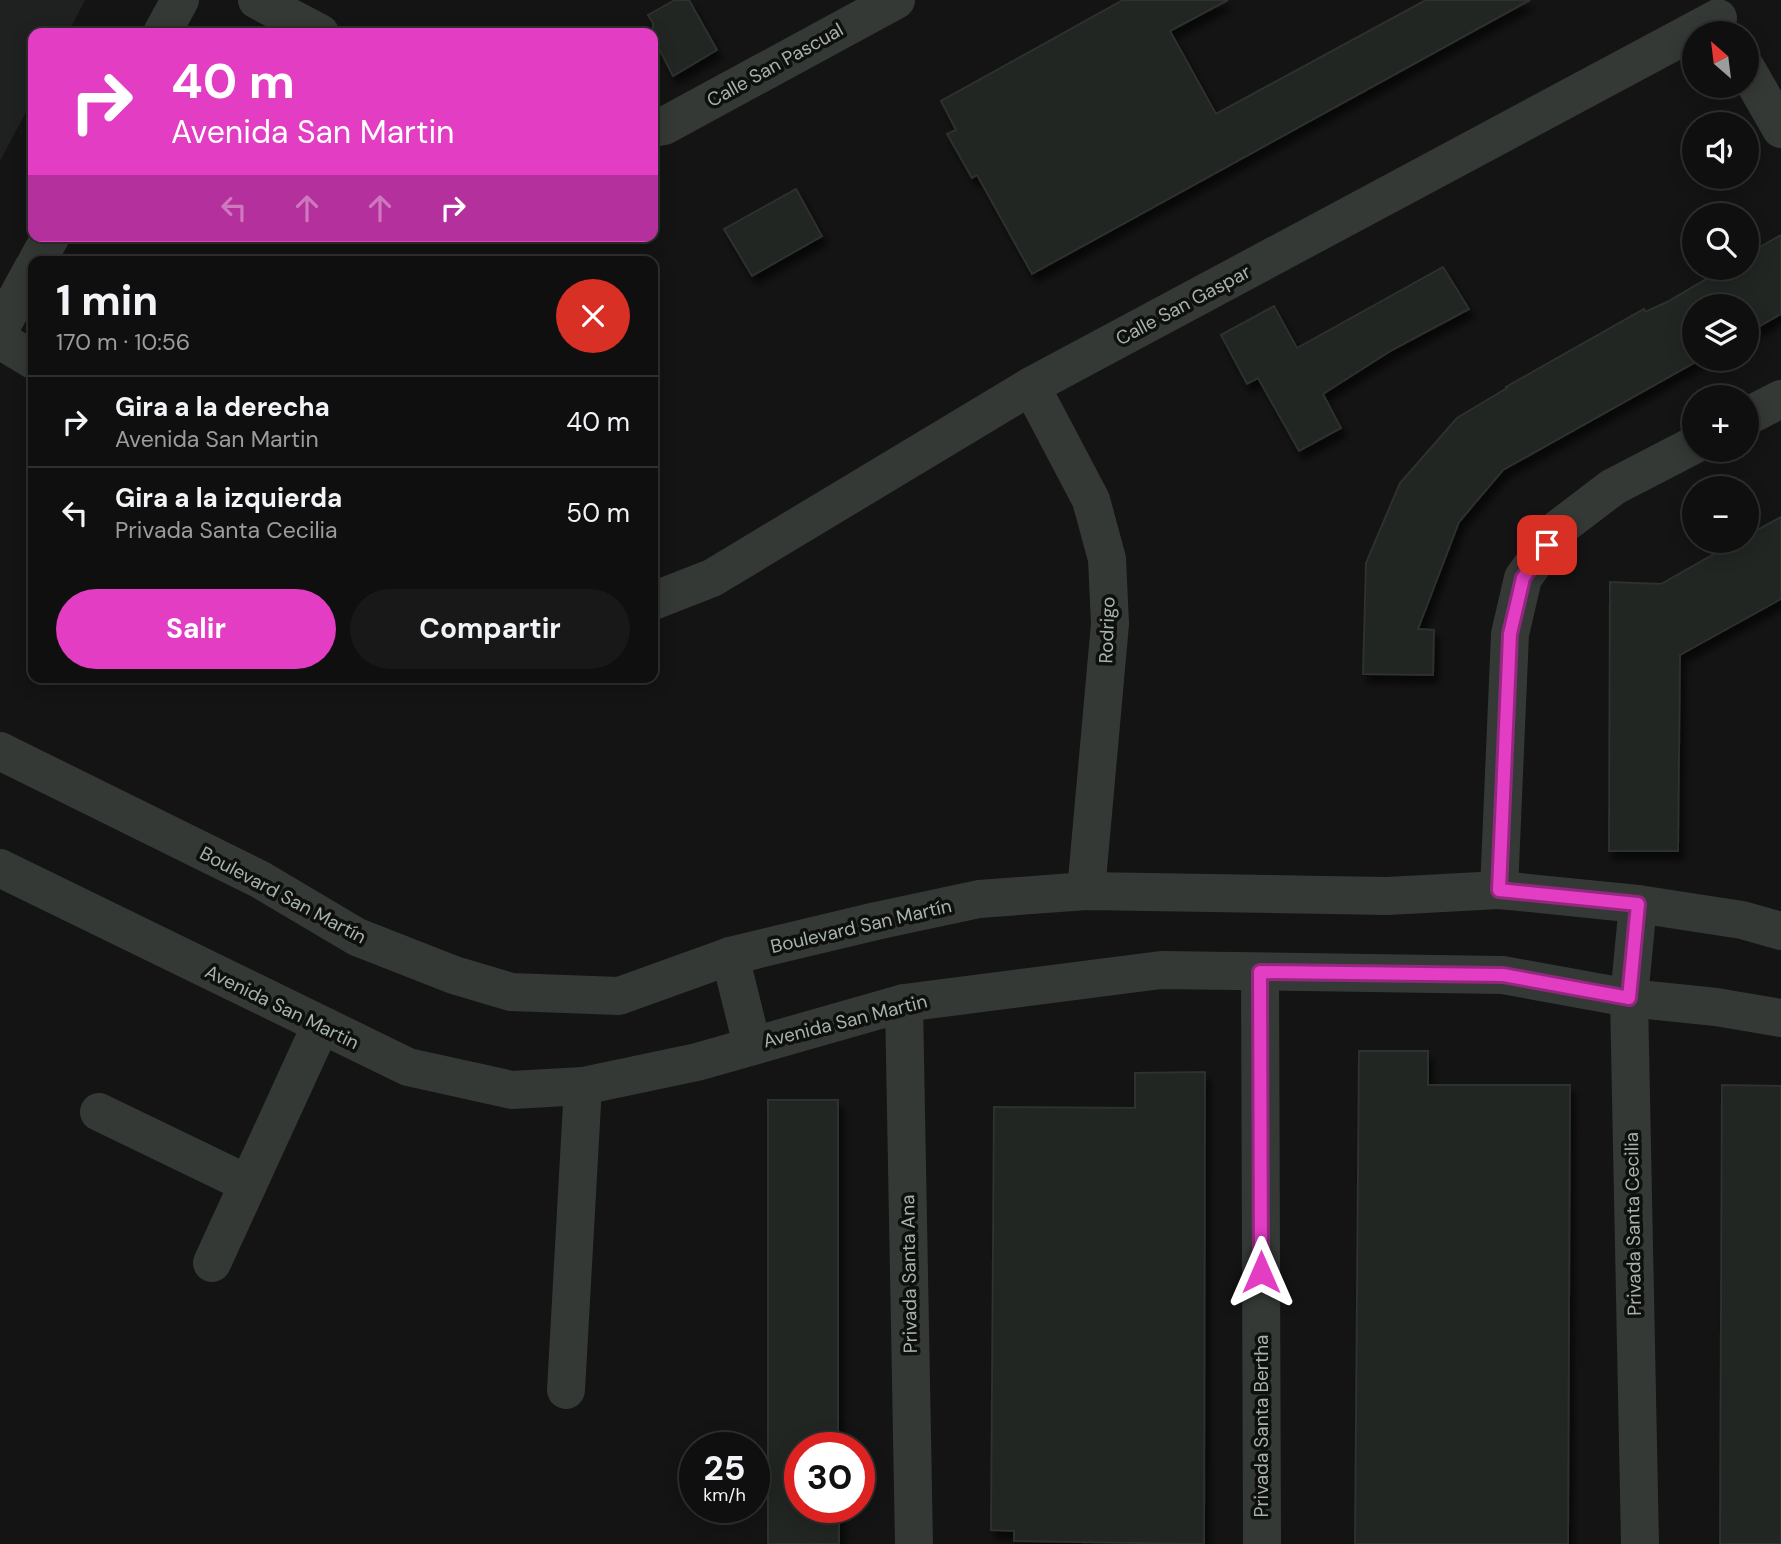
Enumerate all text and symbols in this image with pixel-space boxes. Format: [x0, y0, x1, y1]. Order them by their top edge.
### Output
street label: Calle San Pascual [702, 17, 848, 113]
north arrow [1682, 21, 1759, 98]
map controls [1682, 21, 1759, 553]
text: 40 m [171, 49, 295, 113]
icon: right [56, 56, 147, 147]
text: Avenida San Martin [171, 111, 455, 153]
button: sound [1682, 112, 1759, 189]
icon: left [215, 189, 253, 227]
icon: ahead [288, 189, 326, 227]
icon: ahead [361, 189, 399, 227]
icon: right [434, 189, 472, 227]
button: search [1682, 203, 1759, 280]
street label: Calle San Gaspar [1111, 259, 1255, 351]
text: 1 min [56, 273, 158, 328]
button: close [556, 279, 630, 353]
button: layers [1682, 294, 1759, 371]
text: 170 m · 10:56 [56, 327, 190, 357]
button: + [1682, 385, 1759, 462]
text: Gira a la derecha [115, 390, 330, 424]
icon: right [56, 403, 94, 441]
text: 40 m [566, 405, 630, 439]
text: Avenida San Martin [115, 424, 319, 454]
button: − [1682, 476, 1759, 553]
text: Gira a la izquierda [115, 481, 342, 515]
icon: left [56, 494, 94, 532]
text: 50 m [566, 496, 630, 530]
text: Privada Santa Cecilia [115, 515, 338, 545]
pin [1517, 515, 1577, 575]
icon: arrive [1528, 526, 1566, 564]
button: Salir [56, 589, 336, 669]
button: Compartir [350, 589, 630, 669]
street label: Rodrigo [1093, 596, 1121, 664]
street label: Boulevard San Martín [195, 841, 371, 949]
street label: Boulevard San Martín [768, 893, 954, 959]
street label: Avenida San Martin [201, 959, 363, 1055]
street label: Avenida San Martin [760, 989, 930, 1053]
street label: Privada Santa Cecilia [1619, 1132, 1647, 1316]
street label: Privada Santa Ana [895, 1194, 923, 1354]
position arrow [1224, 1235, 1298, 1309]
street label: Privada Santa Bertha [1249, 1335, 1274, 1517]
speed limit sign: 30 [784, 1432, 875, 1523]
text: 25 [704, 1445, 745, 1491]
text: km/h [703, 1483, 746, 1507]

